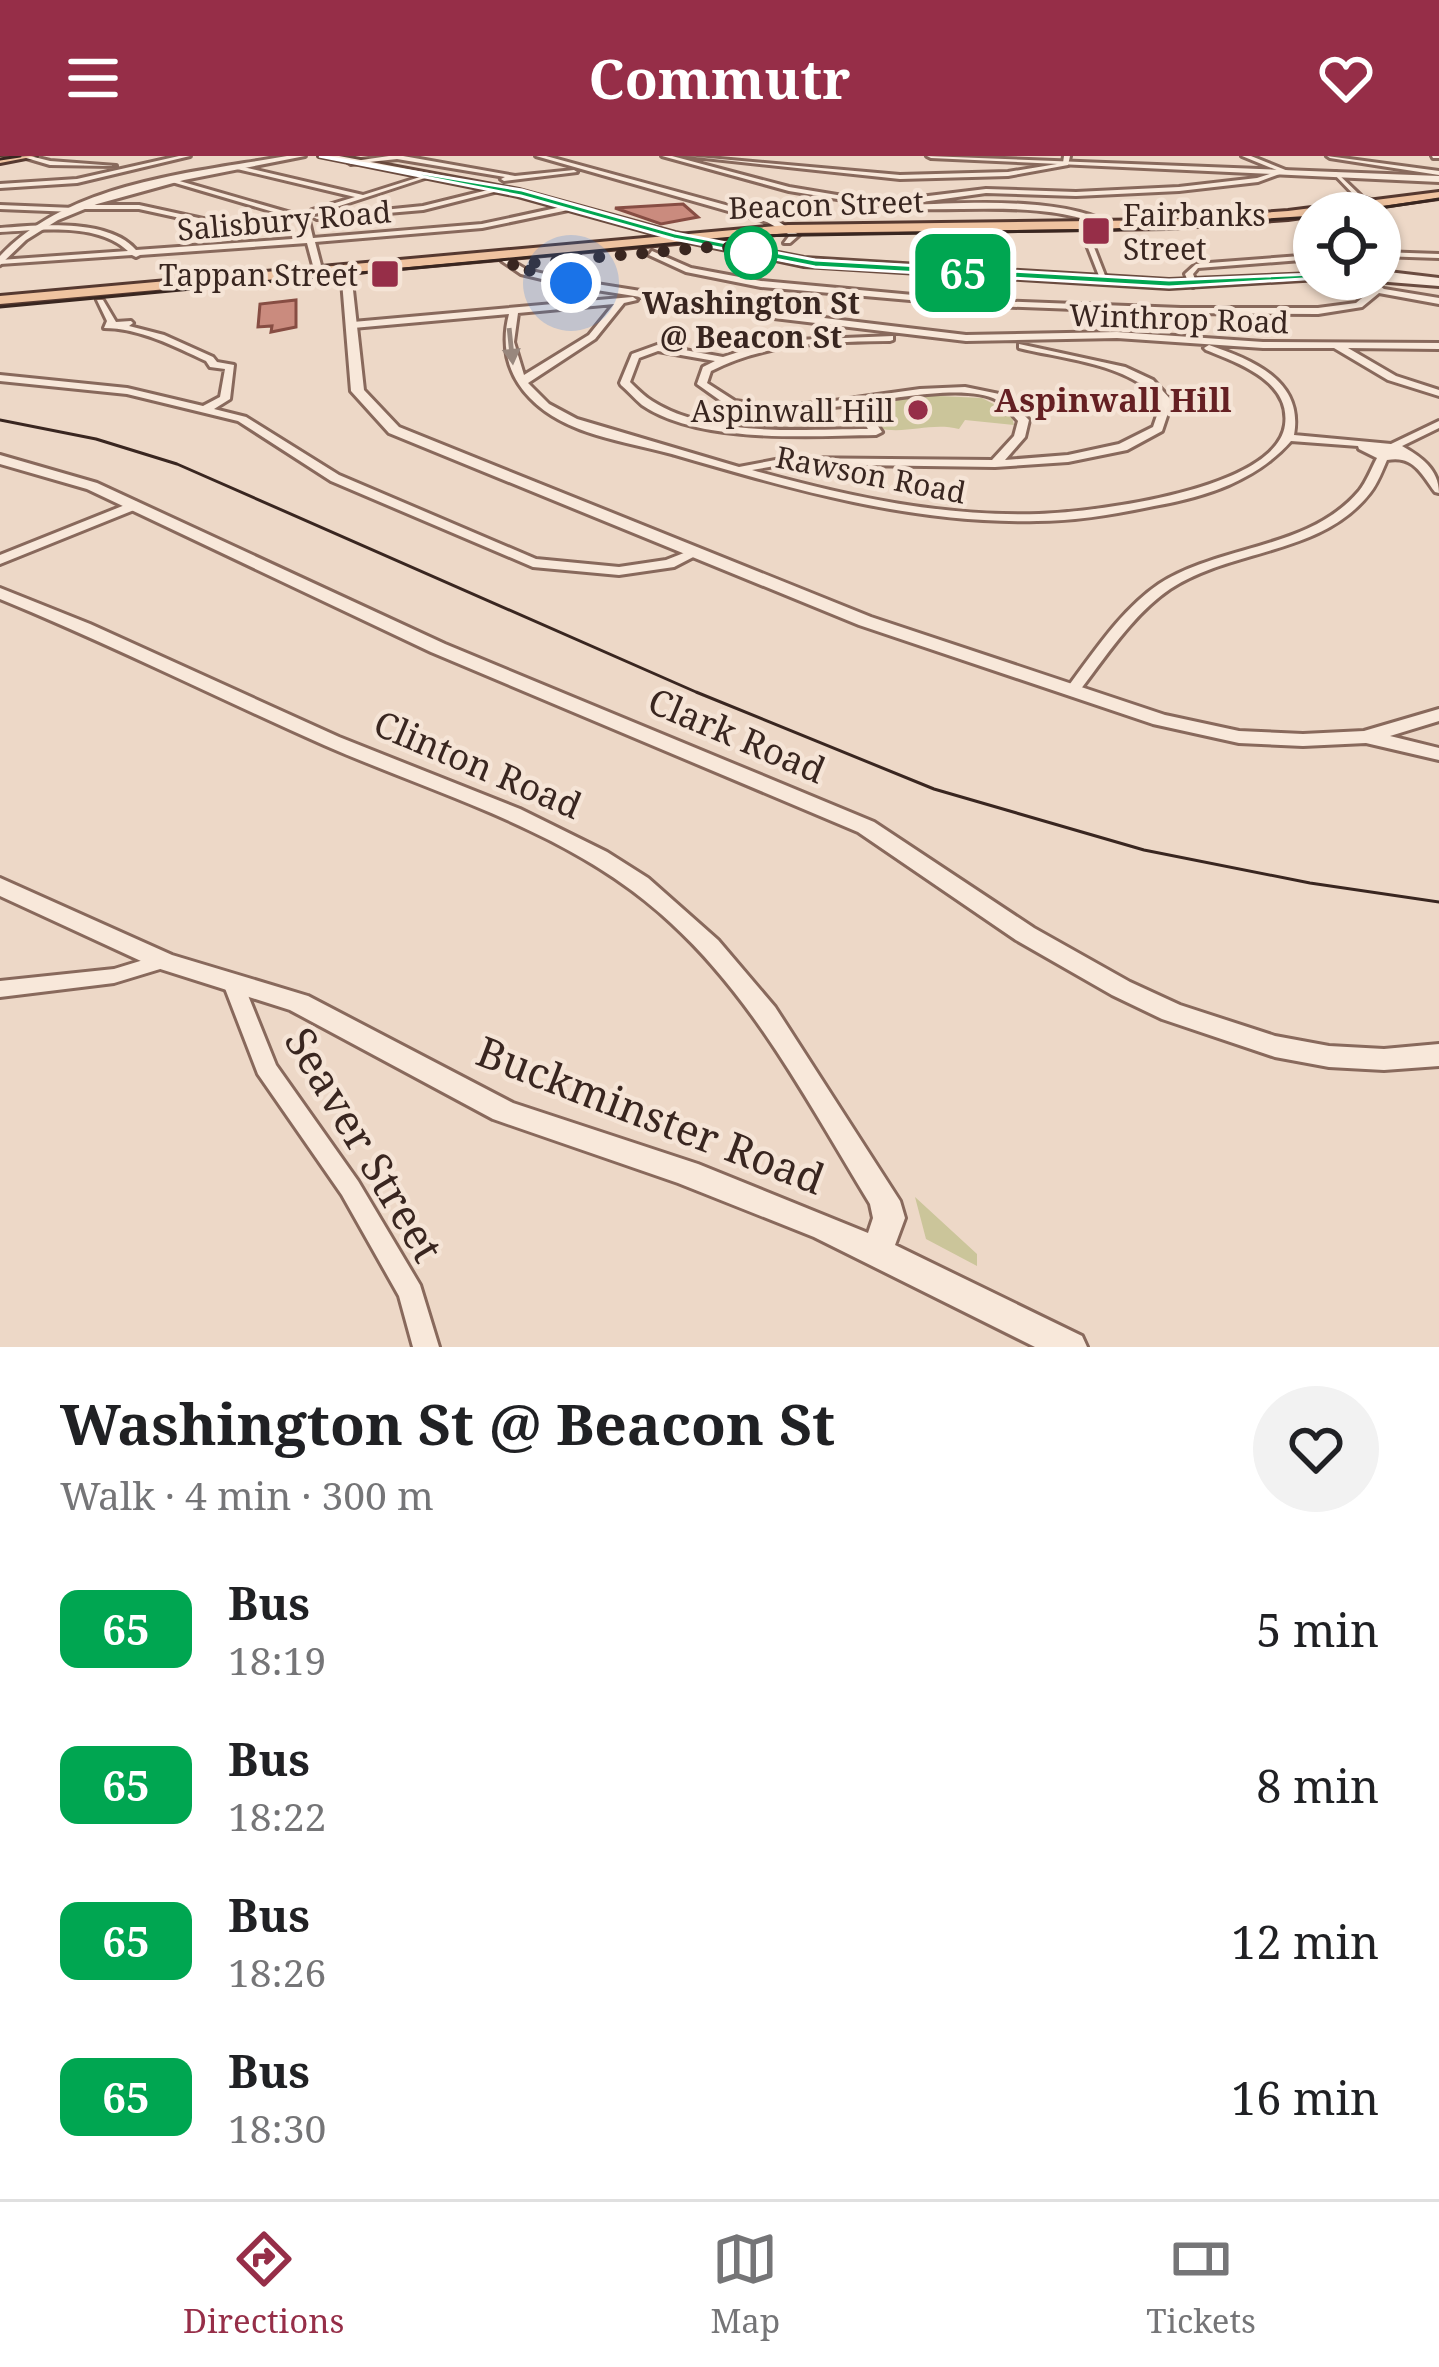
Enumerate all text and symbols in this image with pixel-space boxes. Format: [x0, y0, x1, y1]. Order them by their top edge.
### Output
text: Commutr [589, 41, 850, 115]
icon: menu [60, 45, 126, 111]
icon: heart [1313, 45, 1379, 111]
street label: Beacon Street [728, 180, 924, 228]
street label: Salisbury Road [175, 190, 393, 250]
map controls [1293, 192, 1401, 300]
button: locate [1293, 192, 1401, 300]
place label: Fairbanks Street [1123, 194, 1266, 269]
marker: Fairbanks Street [1080, 215, 1112, 247]
marker: Washington St @ Beacon St [726, 228, 776, 278]
line badge: 65 [909, 234, 1017, 312]
text: 65 [939, 244, 987, 301]
your location [541, 253, 601, 313]
place label: Tappan Street [159, 254, 358, 295]
marker: Tappan Street [369, 258, 401, 290]
place label: Washington St @ Beacon St [642, 282, 860, 357]
street label: Winthrop Road [1068, 294, 1290, 342]
one-way arrow [502, 328, 521, 366]
district label: Aspinwall Hill [994, 377, 1232, 422]
place label: Aspinwall Hill [691, 390, 894, 431]
marker: Aspinwall Hill [905, 397, 931, 423]
street label: Rawson Road [772, 435, 970, 513]
street label: Clark Road [641, 676, 833, 794]
street label: Clinton Road [367, 698, 589, 830]
street label: Seaver Street [273, 1016, 457, 1272]
street label: Buckminster Road [469, 1022, 833, 1207]
text: Washington St @ Beacon St [60, 1384, 835, 1462]
button: heart [1253, 1386, 1379, 1512]
text: Walk · 4 min · 300 m [60, 1468, 434, 1521]
text: Bus [228, 1572, 310, 1633]
text: 5 min [1256, 1599, 1379, 1660]
text: 65 [102, 1600, 150, 1657]
text: 18:19 [228, 1633, 326, 1686]
text: Bus [228, 1728, 310, 1789]
text: 8 min [1256, 1755, 1379, 1816]
text: 65 [102, 1756, 150, 1813]
text: 18:22 [228, 1789, 326, 1842]
text: Bus [228, 1884, 310, 1945]
text: 12 min [1231, 1911, 1379, 1972]
text: 65 [102, 1912, 150, 1969]
text: 18:26 [228, 1945, 326, 1998]
text: Bus [228, 2040, 310, 2101]
text: 16 min [1231, 2067, 1379, 2128]
text: 65 [102, 2068, 150, 2125]
text: 18:30 [228, 2101, 326, 2154]
tab: Directions [183, 2226, 344, 2343]
tab: Map [710, 2226, 780, 2343]
tab: Tickets [1146, 2226, 1256, 2343]

